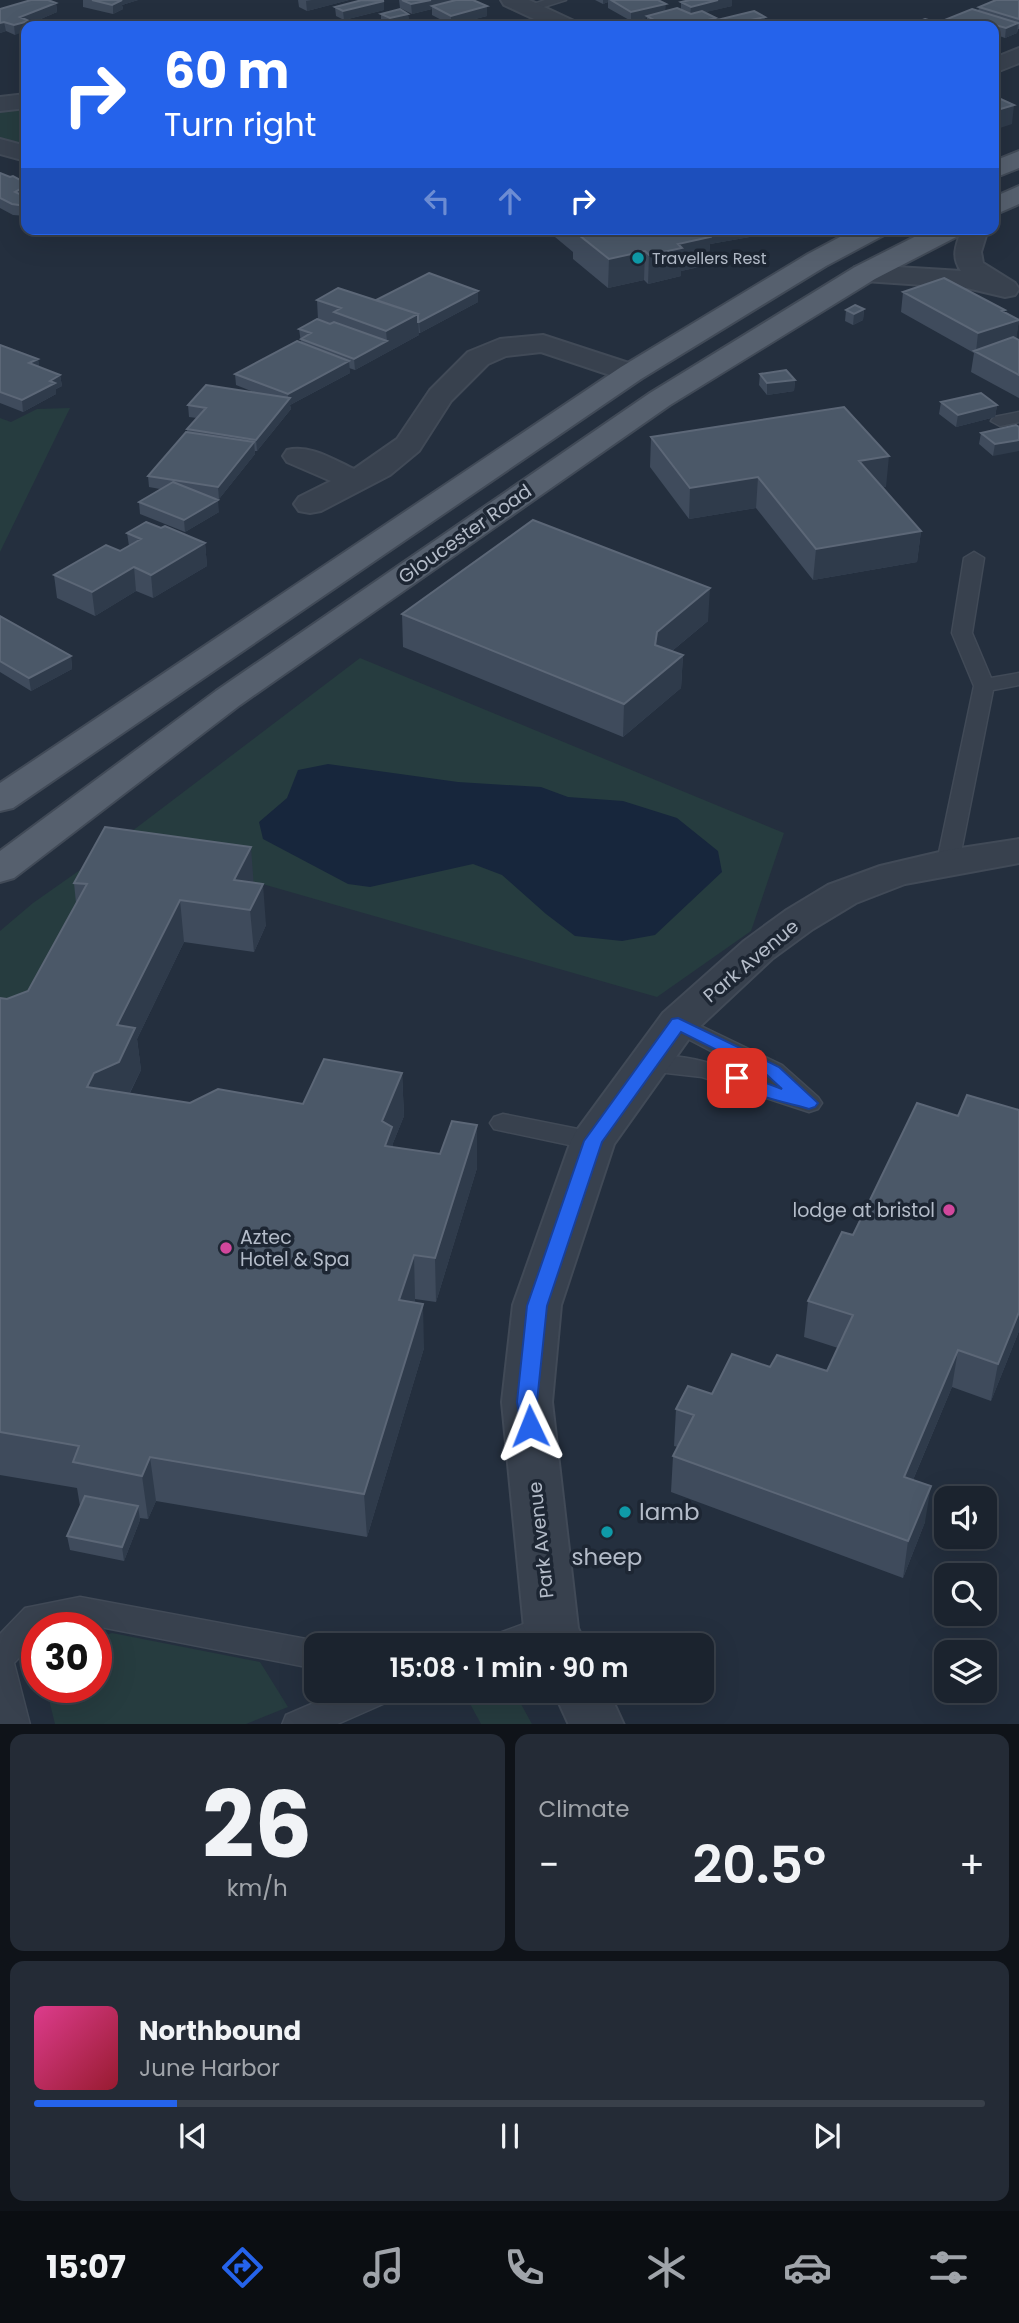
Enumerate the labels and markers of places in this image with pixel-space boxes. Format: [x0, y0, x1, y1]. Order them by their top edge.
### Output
place label: Travellers Rest [652, 247, 767, 270]
marker: Travellers Rest [630, 250, 646, 266]
pin [707, 1048, 767, 1108]
place label: lodge at bristol [793, 1197, 935, 1224]
marker: lodge at bristol [941, 1202, 957, 1218]
place label: Aztec Hotel & Spa [240, 1224, 350, 1273]
marker: Aztec Hotel & Spa [218, 1240, 234, 1256]
place label: lamb [639, 1496, 699, 1528]
marker: lamb [617, 1504, 633, 1520]
marker: sheep [599, 1524, 615, 1540]
place label: sheep [572, 1541, 642, 1573]

